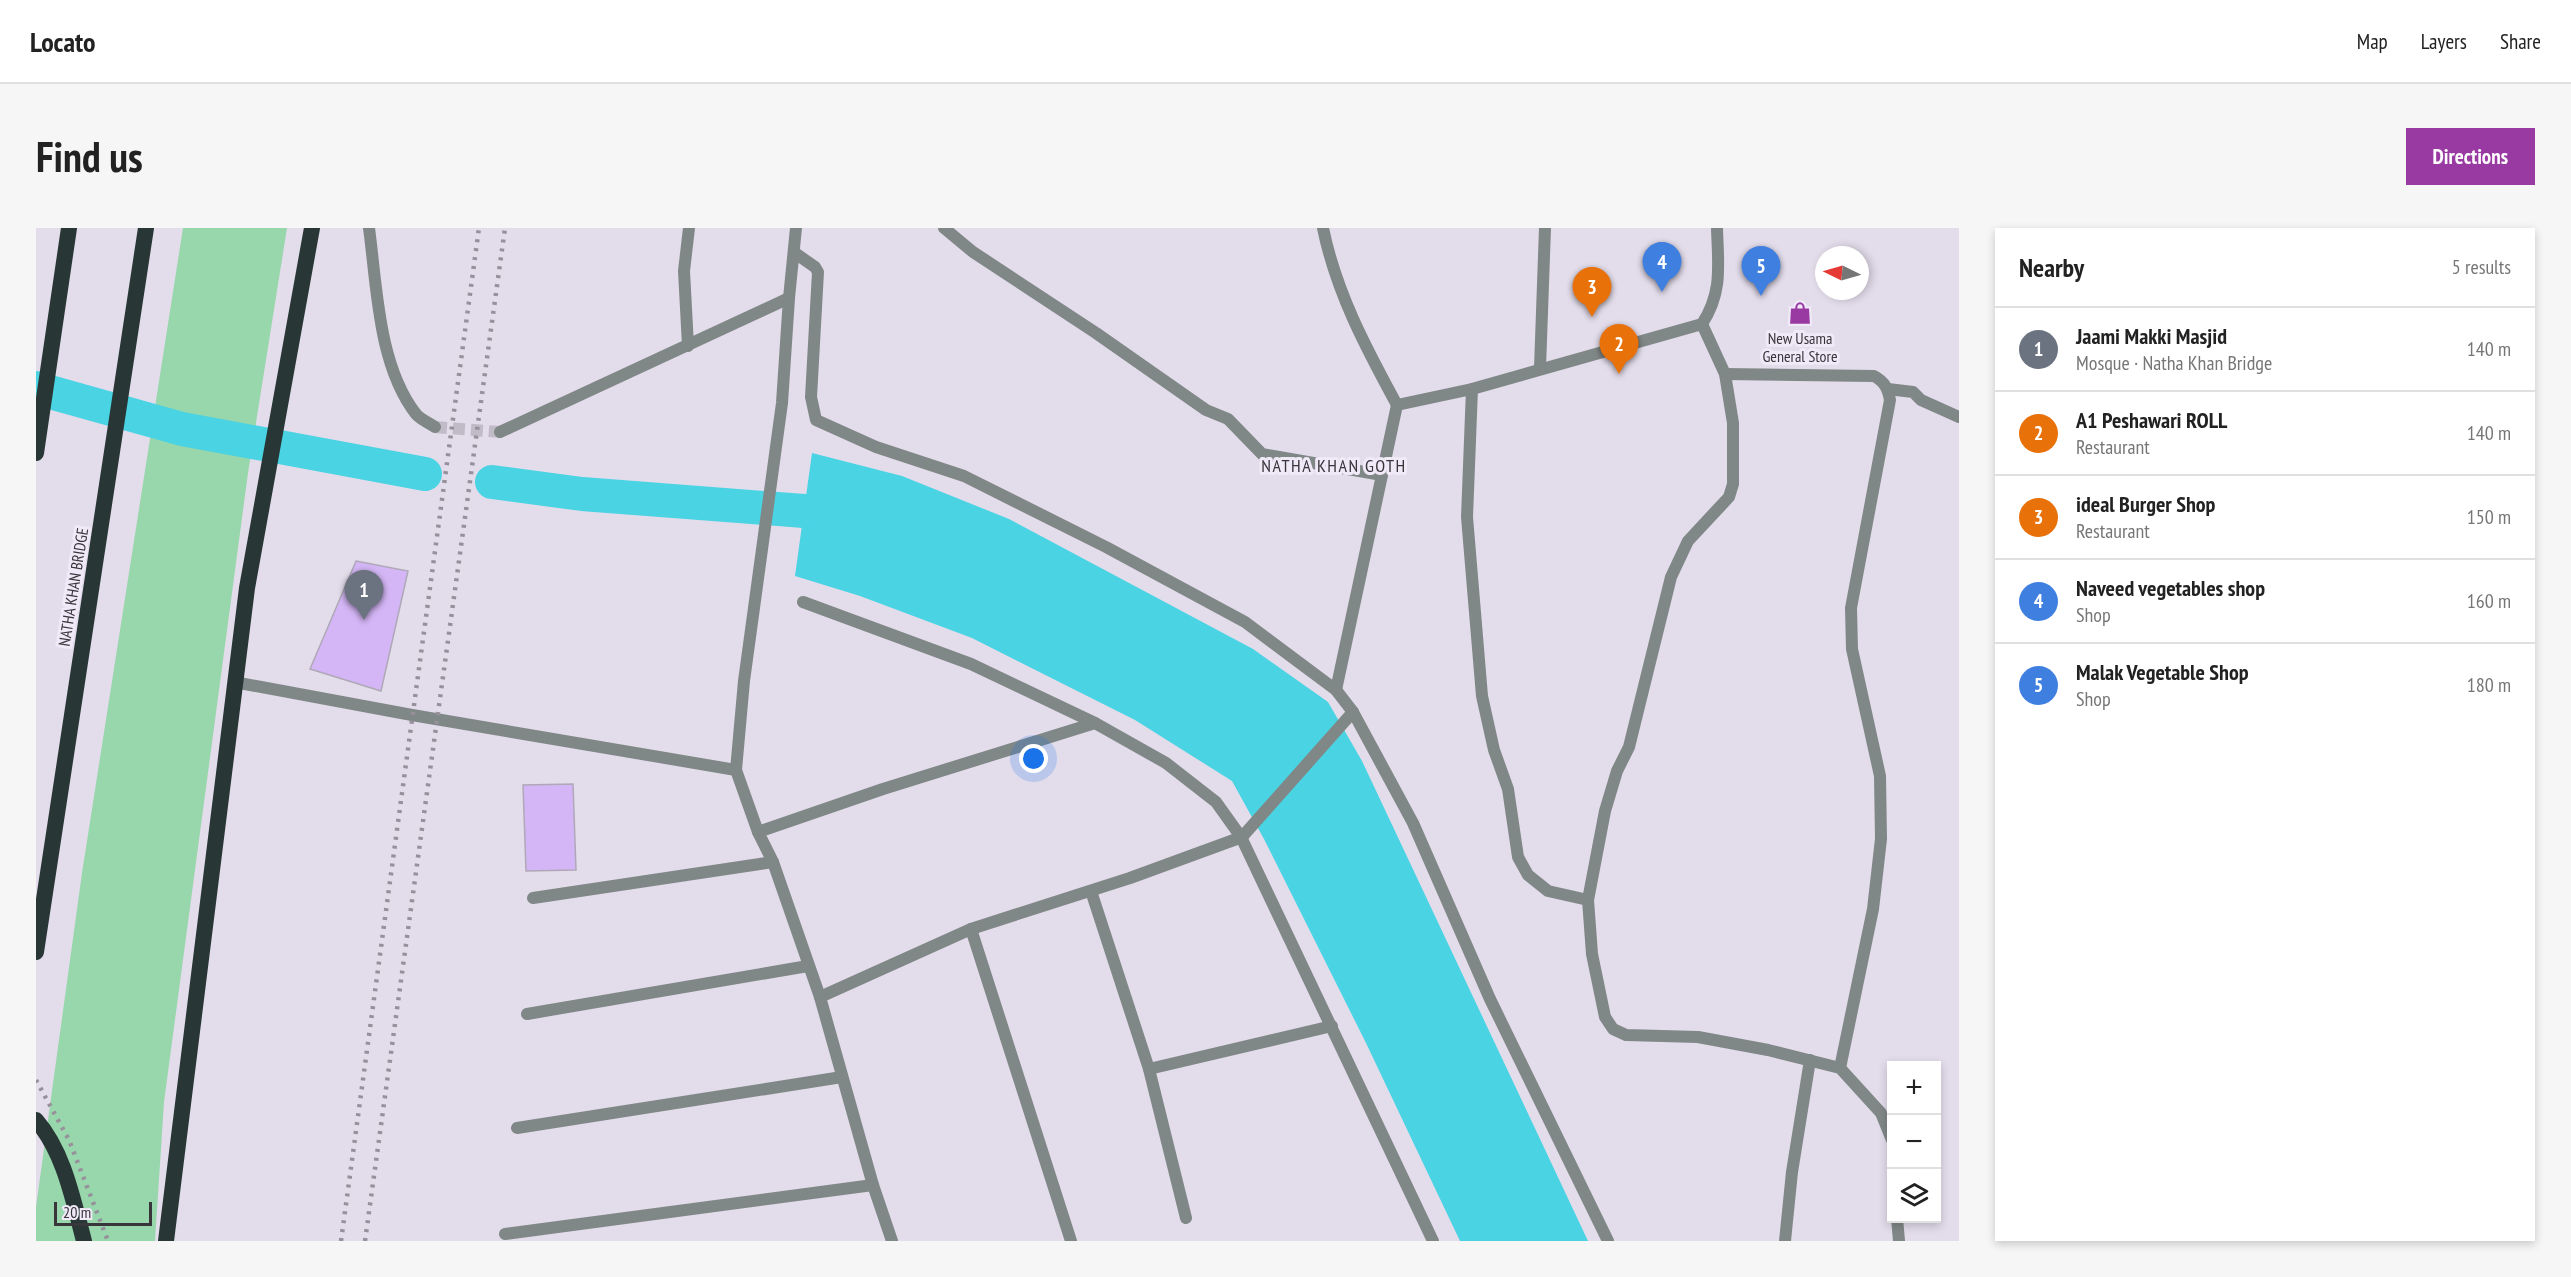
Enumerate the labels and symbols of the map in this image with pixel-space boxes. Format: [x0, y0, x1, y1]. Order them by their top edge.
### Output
pin: 4 [1642, 242, 1682, 292]
north arrow [1815, 246, 1869, 300]
pin: 5 [1742, 247, 1780, 296]
pin: 3 [1572, 268, 1612, 317]
shop icon: New Usama General Store [1787, 300, 1813, 326]
pin: 2 [1600, 324, 1638, 374]
place label: New Usama General Store [1762, 328, 1838, 366]
district label: NATHA KHAN GOTH [1261, 454, 1407, 477]
street label: NATHA KHAN BRIDGE [54, 526, 92, 648]
pin: 1 [344, 570, 384, 620]
your location [1019, 744, 1048, 773]
scale bar [54, 1199, 152, 1226]

